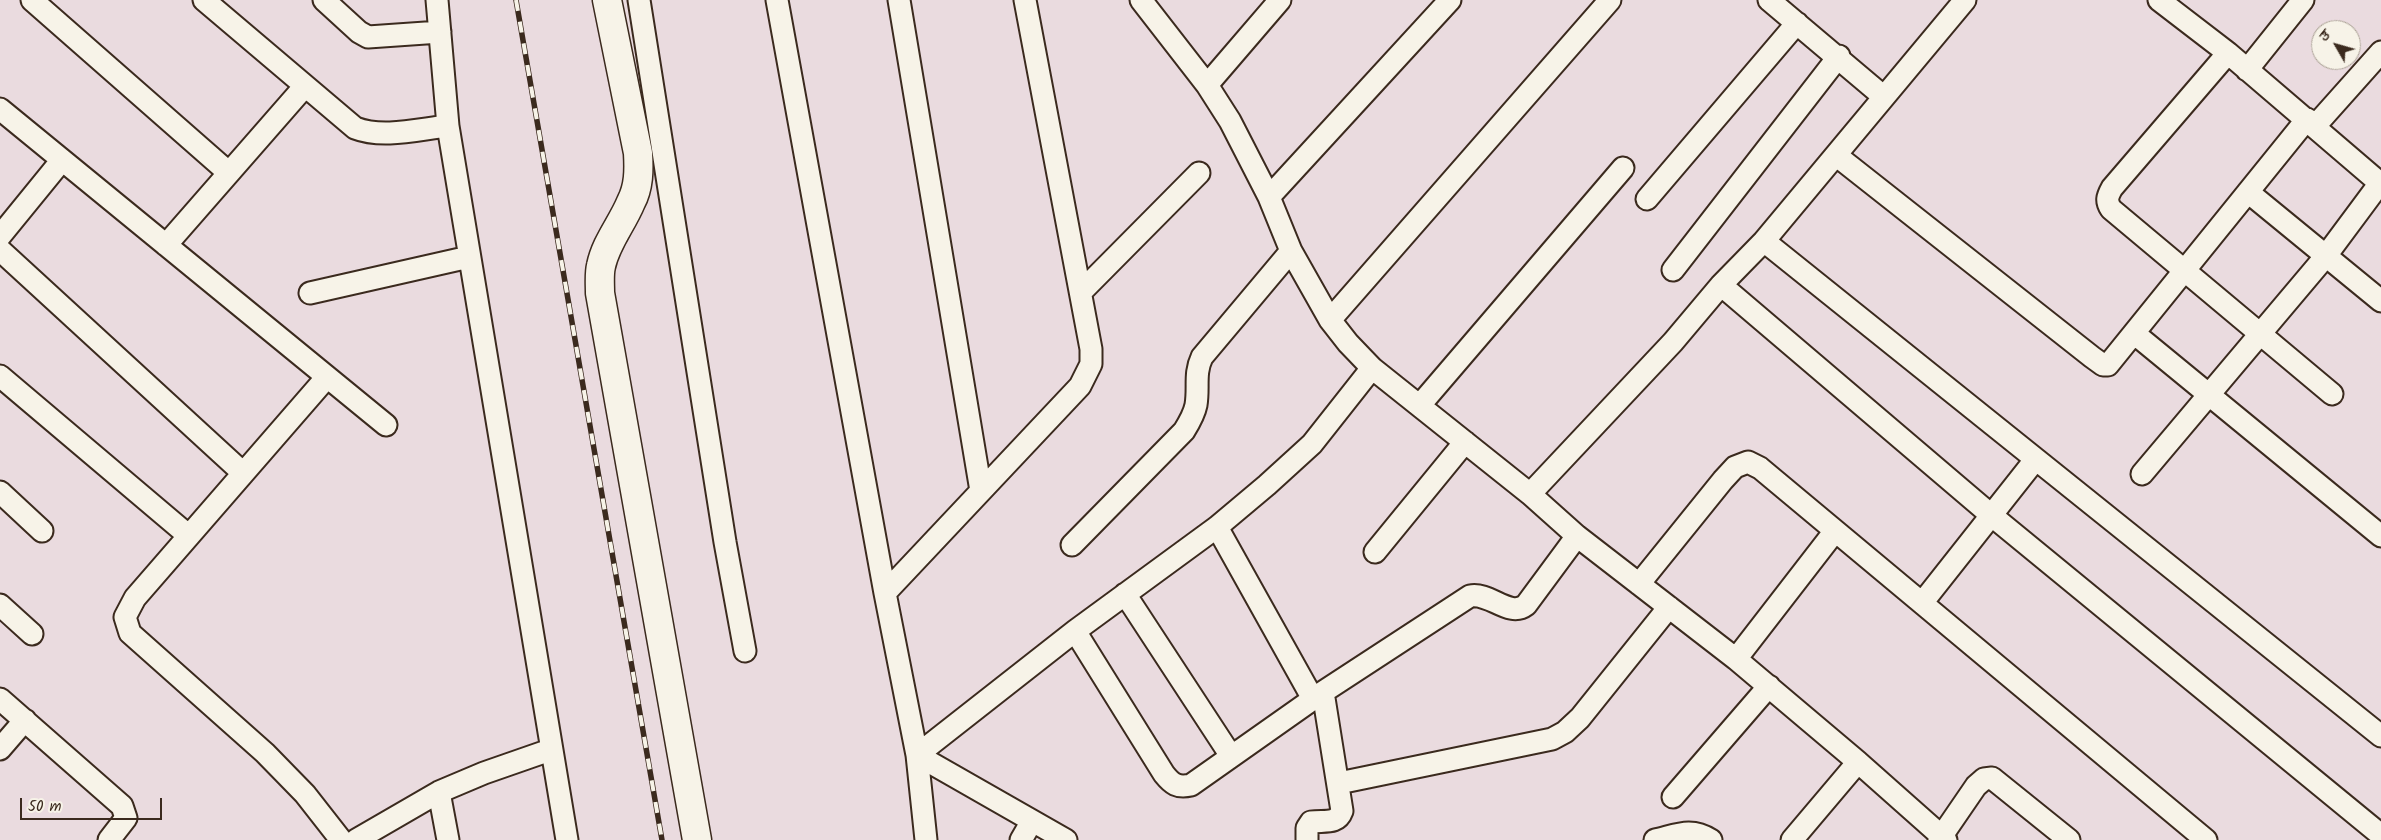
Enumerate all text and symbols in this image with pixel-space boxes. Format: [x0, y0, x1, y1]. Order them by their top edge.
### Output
north arrow [2311, 20, 2361, 70]
text: उ [2314, 26, 2336, 47]
scale bar [22, 788, 165, 820]
text: 50 m [28, 795, 62, 819]

